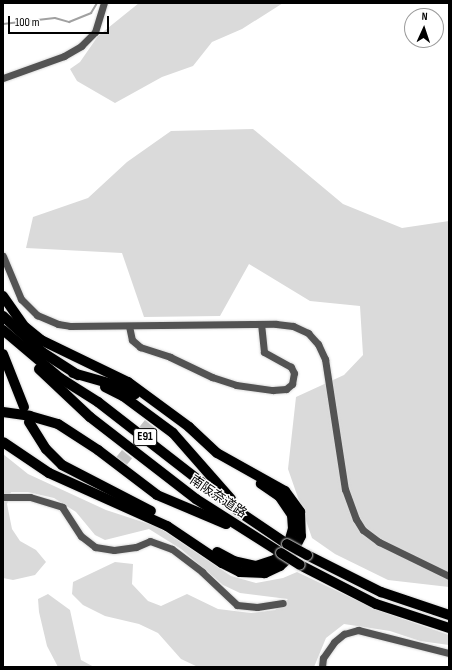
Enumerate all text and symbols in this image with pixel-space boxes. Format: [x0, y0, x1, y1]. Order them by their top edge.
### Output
scale bar [10, 8, 111, 34]
north arrow [404, 8, 444, 48]
text: N [421, 10, 428, 23]
text: 100 m [15, 15, 40, 30]
road number: E91 [133, 427, 157, 447]
street label: 南阪奈道路 [187, 472, 249, 522]

